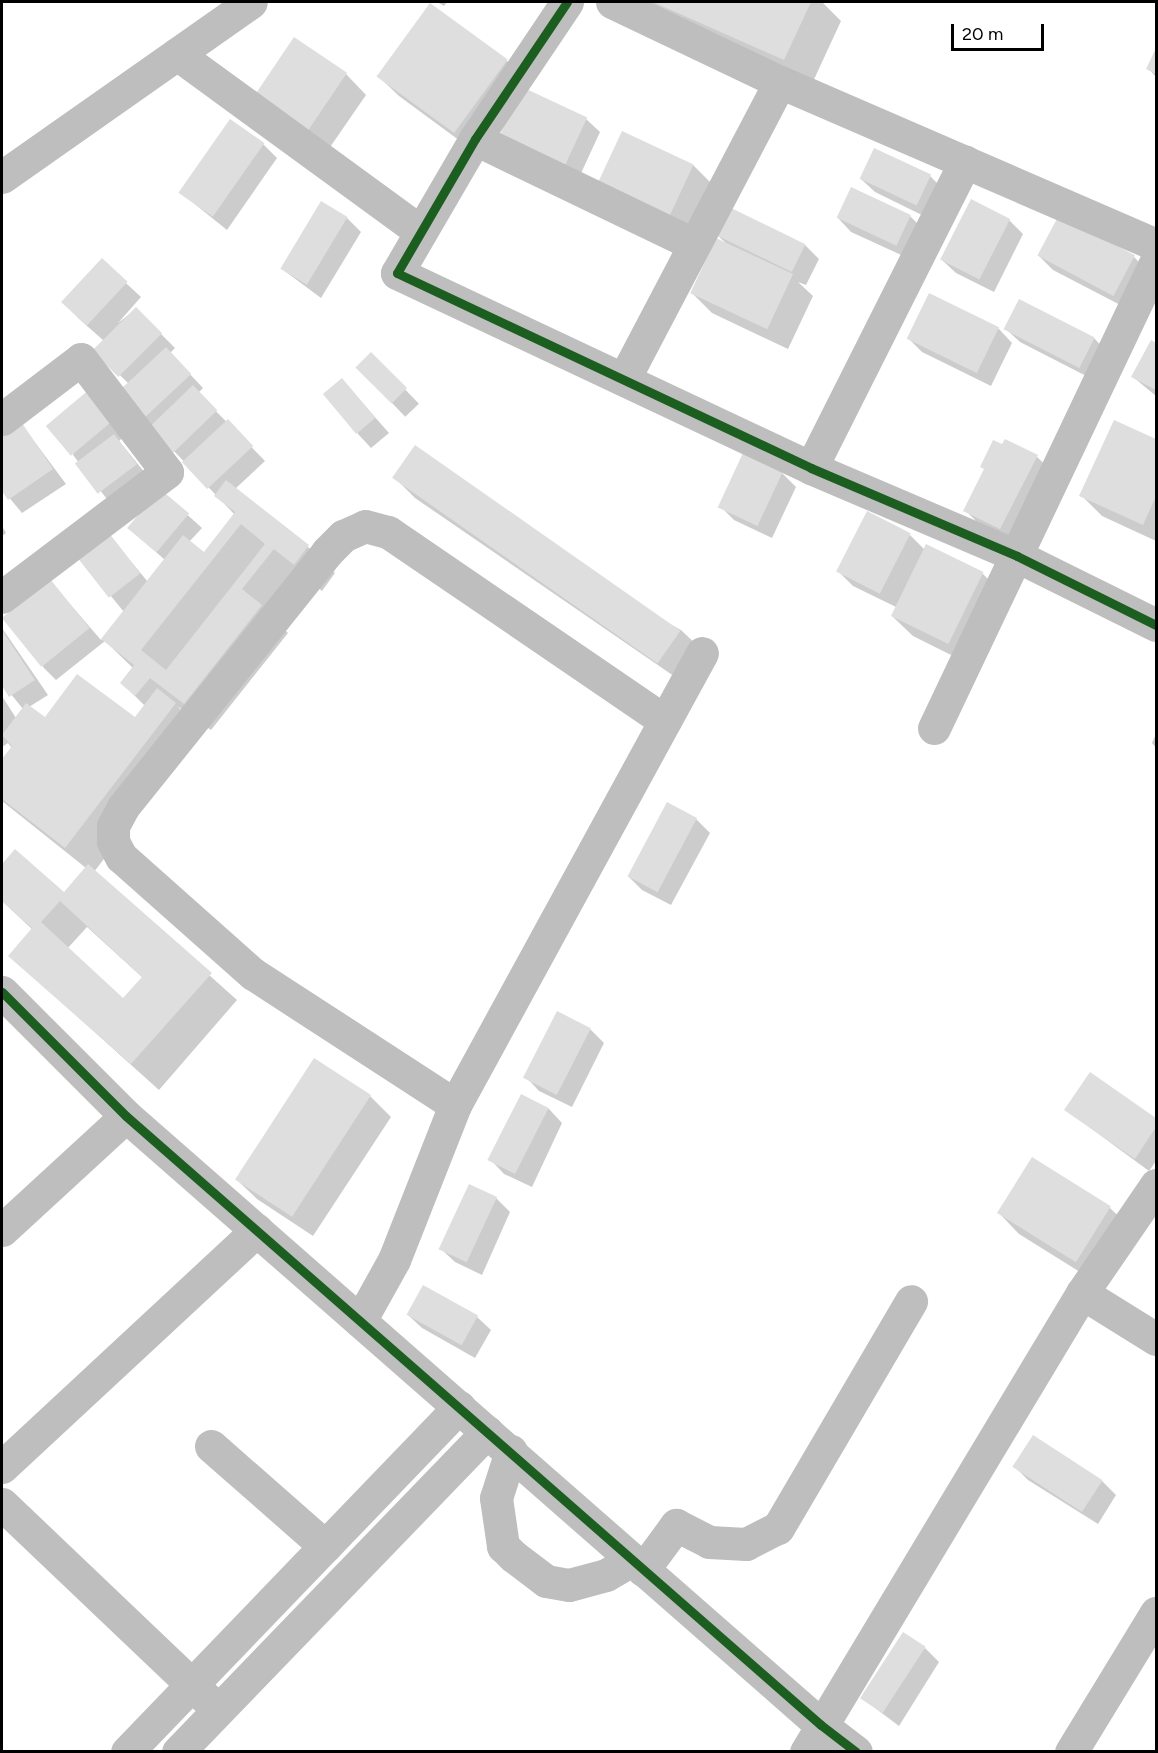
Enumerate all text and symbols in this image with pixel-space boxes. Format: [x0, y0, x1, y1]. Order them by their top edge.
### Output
scale bar [954, 12, 1047, 50]
text: 20 m [962, 23, 1003, 45]

